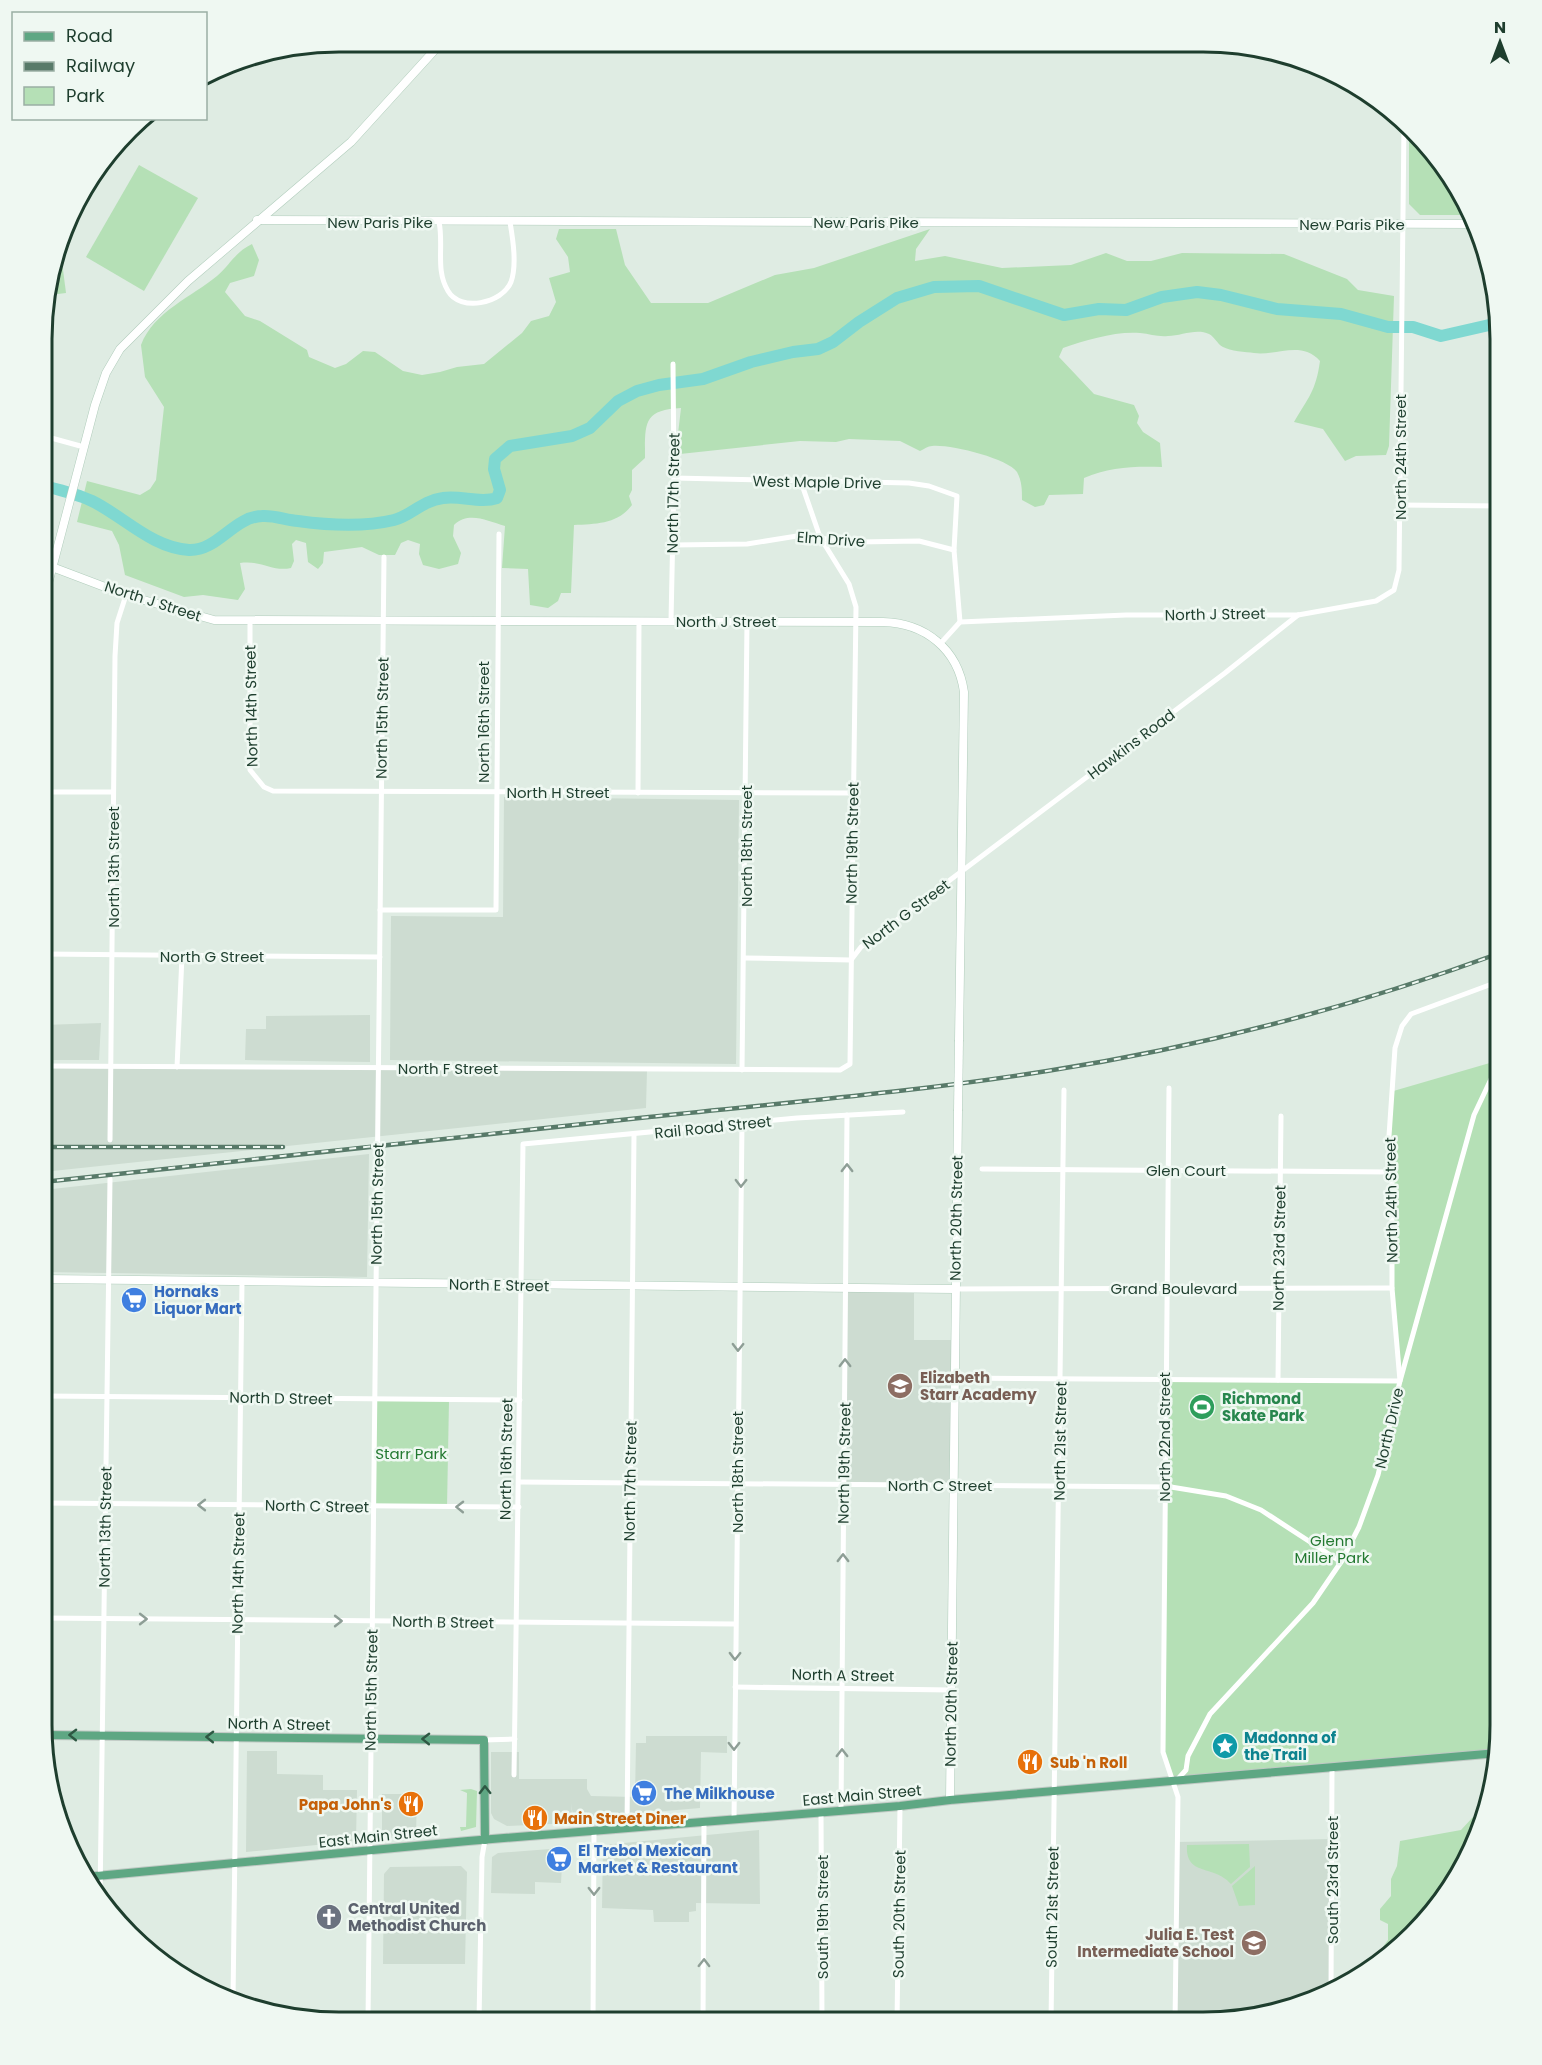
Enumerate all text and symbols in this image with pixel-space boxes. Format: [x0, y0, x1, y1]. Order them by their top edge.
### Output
legend [12, 12, 207, 120]
north arrow [1470, 12, 1530, 72]
text: N [1494, 16, 1506, 39]
text: Road [66, 23, 113, 48]
text: Railway [66, 53, 135, 78]
text: Park [66, 83, 105, 108]
street label: New Paris Pike [327, 212, 433, 233]
street label: New Paris Pike [813, 212, 919, 233]
street label: New Paris Pike [1299, 214, 1405, 235]
street label: North 24th Street [1390, 394, 1411, 520]
street label: North 17th Street [661, 432, 685, 554]
street label: West Maple Drive [752, 470, 882, 494]
street label: Elm Drive [796, 526, 866, 552]
street label: North J Street [102, 575, 204, 627]
street label: North J Street [1164, 603, 1266, 625]
street label: North J Street [676, 611, 776, 632]
street label: North 14th Street [239, 645, 263, 767]
street label: North 15th Street [370, 657, 394, 779]
street label: North 16th Street [473, 661, 494, 783]
street label: Hawkins Road [1083, 704, 1179, 784]
street label: North H Street [506, 782, 610, 803]
street label: North 19th Street [840, 782, 864, 904]
street label: North 18th Street [736, 785, 757, 907]
street label: North 13th Street [103, 806, 124, 928]
street label: North G Street [858, 874, 954, 954]
street label: North G Street [160, 946, 264, 967]
street label: North F Street [398, 1058, 498, 1079]
street label: Rail Road Street [653, 1110, 773, 1144]
street label: North 24th Street [1379, 1137, 1403, 1263]
street label: North 15th Street [365, 1143, 389, 1265]
street label: North 20th Street [944, 1155, 968, 1281]
street label: Glen Court [1146, 1160, 1226, 1181]
one-way arrow [841, 1163, 853, 1172]
one-way arrow [735, 1178, 747, 1187]
street label: North 23rd Street [1267, 1185, 1291, 1311]
street label: North E Street [449, 1274, 549, 1296]
street label: Grand Boulevard [1111, 1278, 1237, 1299]
place label: Hornaks Liquor Mart [154, 1281, 242, 1319]
supermarket icon: Hornaks Liquor Mart [119, 1285, 149, 1315]
one-way arrow [732, 1342, 745, 1351]
one-way arrow [839, 1358, 851, 1367]
place label: Elizabeth Starr Academy [920, 1367, 1037, 1405]
school or university icon: Elizabeth Starr Academy [885, 1371, 915, 1401]
street label: North 22nd Street [1154, 1372, 1175, 1502]
street label: North 21st Street [1048, 1381, 1072, 1501]
street label: North Drive [1369, 1385, 1409, 1471]
street label: North D Street [229, 1387, 333, 1409]
place label: Richmond Skate Park [1222, 1388, 1305, 1426]
sports icon: Richmond Skate Park [1187, 1392, 1217, 1422]
street label: North 16th Street [494, 1398, 518, 1520]
street label: North 19th Street [832, 1402, 856, 1524]
street label: North 18th Street [727, 1411, 748, 1533]
street label: North 17th Street [618, 1420, 642, 1542]
park label: Starr Park [375, 1443, 447, 1464]
street label: North 13th Street [93, 1466, 117, 1588]
street label: North C Street [888, 1475, 992, 1496]
street label: North C Street [265, 1495, 369, 1517]
one-way arrow [198, 1498, 207, 1511]
one-way arrow [456, 1501, 465, 1513]
street label: North 14th Street [226, 1512, 250, 1634]
park label: Glenn Miller Park [1294, 1530, 1370, 1568]
one-way arrow [837, 1553, 849, 1562]
street label: North B Street [392, 1611, 494, 1633]
one-way arrow [138, 1613, 147, 1625]
one-way arrow [333, 1615, 342, 1627]
street label: North 15th Street [359, 1629, 383, 1751]
street label: North 20th Street [939, 1641, 963, 1767]
one-way arrow [729, 1651, 741, 1660]
street label: North A Street [791, 1664, 895, 1686]
street label: North A Street [227, 1713, 331, 1735]
place label: Madonna of the Trail [1244, 1727, 1337, 1765]
one-way arrow [69, 1729, 78, 1742]
one-way arrow [205, 1731, 214, 1743]
place icon: Madonna of the Trail [1210, 1731, 1240, 1761]
one-way arrow [421, 1733, 430, 1746]
one-way arrow [728, 1741, 740, 1750]
restaurant icon: Sub 'n Roll [1015, 1747, 1045, 1777]
one-way arrow [836, 1748, 848, 1757]
place label: Sub 'n Roll [1050, 1752, 1128, 1773]
supermarket icon: The Milkhouse [629, 1778, 659, 1808]
street label: East Main Street [802, 1779, 922, 1811]
place label: The Milkhouse [664, 1783, 775, 1804]
one-way arrow [479, 1785, 491, 1794]
restaurant icon: Papa John's [396, 1789, 426, 1819]
place label: Papa John's [299, 1794, 392, 1815]
restaurant icon: Main Street Diner [520, 1803, 550, 1833]
place label: Main Street Diner [554, 1808, 687, 1829]
street label: South 23rd Street [1322, 1816, 1343, 1944]
street label: East Main Street [318, 1819, 438, 1853]
place label: El Trebol Mexican Market & Restaurant [578, 1840, 738, 1878]
supermarket icon: El Trebol Mexican Market & Restaurant [544, 1844, 574, 1874]
street label: South 21st Street [1040, 1846, 1064, 1968]
street label: South 20th Street [887, 1850, 911, 1978]
street label: South 19th Street [812, 1855, 833, 1979]
one-way arrow [588, 1887, 600, 1896]
place label: Central United Methodist Church [348, 1898, 486, 1936]
church icon: Central United Methodist Church [314, 1902, 344, 1932]
place label: Julia E. Test Intermediate School [1077, 1924, 1234, 1962]
school or university icon: Julia E. Test Intermediate School [1239, 1928, 1269, 1958]
one-way arrow [698, 1959, 710, 1968]

